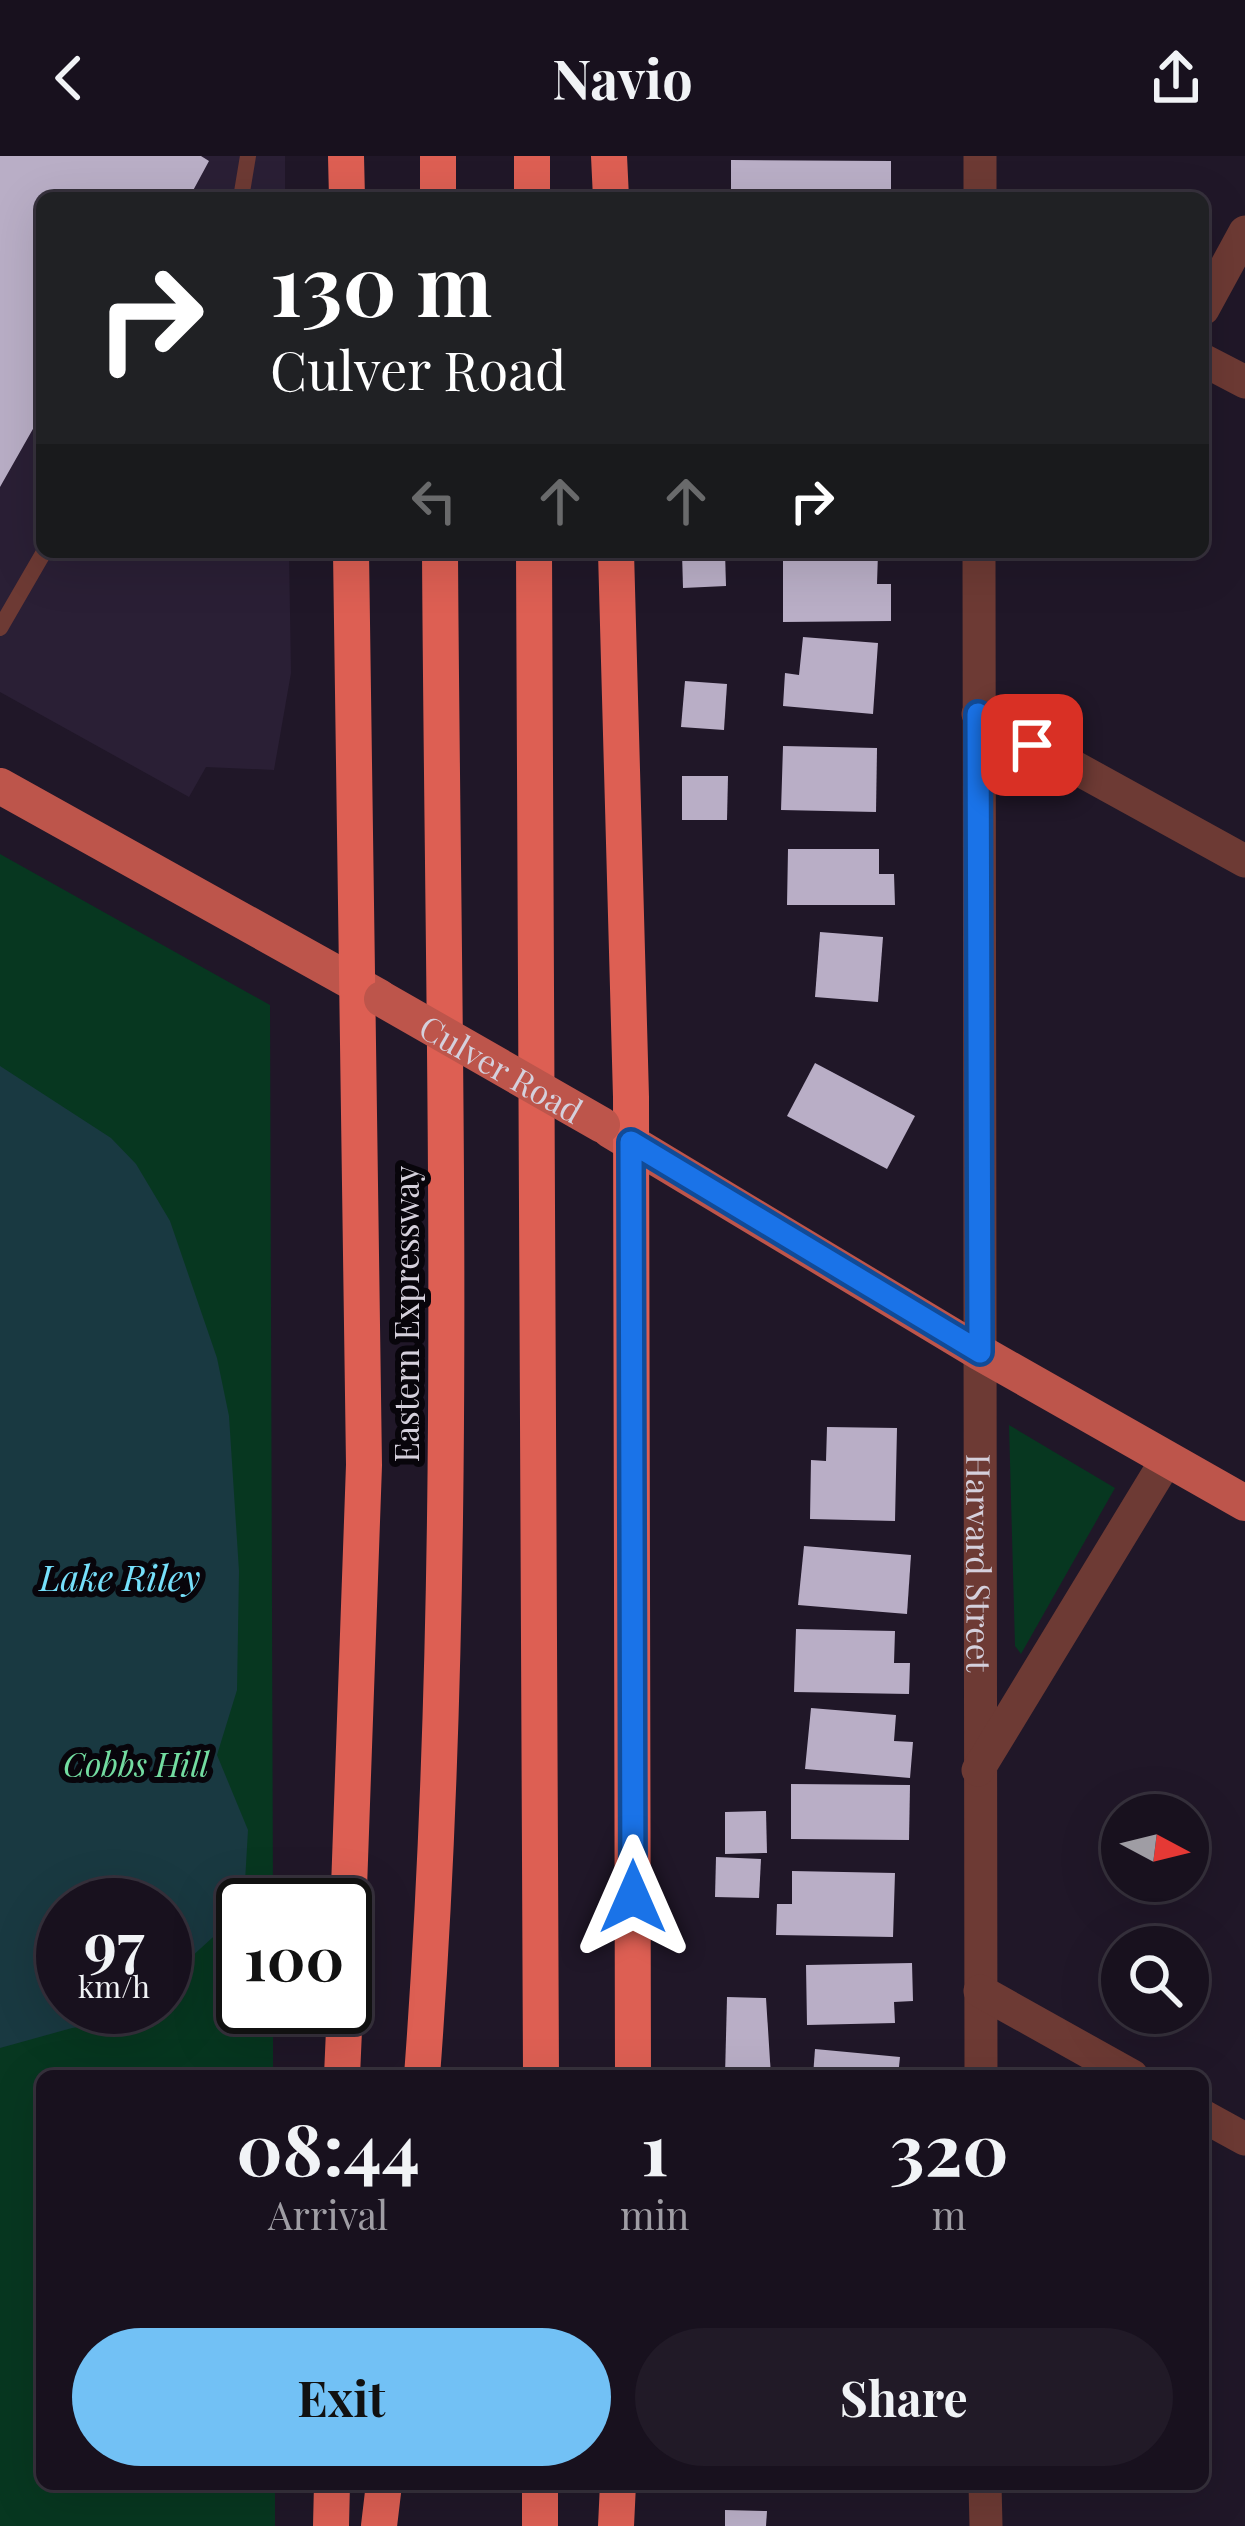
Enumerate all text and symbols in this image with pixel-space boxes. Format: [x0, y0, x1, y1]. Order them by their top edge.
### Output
text: Navio [552, 42, 693, 114]
icon: back [36, 45, 102, 111]
icon: share [1143, 45, 1209, 111]
text: 130 m [270, 226, 492, 338]
icon: right [72, 240, 228, 396]
text: Culver Road [270, 333, 566, 405]
icon: left [401, 468, 467, 534]
icon: ahead [527, 468, 593, 534]
icon: ahead [653, 468, 719, 534]
icon: right [779, 468, 845, 534]
pin [981, 694, 1083, 796]
icon: arrive [999, 712, 1065, 778]
street label: Culver Road [412, 1003, 591, 1132]
street label: Eastern Expressway [383, 1165, 427, 1462]
street label: Harvard Street [958, 1454, 1002, 1674]
water label: Lake Riley [37, 1552, 201, 1600]
park label: Cobbs Hill [63, 1741, 211, 1785]
north arrow [1101, 1794, 1209, 1902]
map controls [1101, 1794, 1209, 2034]
position arrow [570, 1834, 696, 1960]
speed limit sign: 100 [216, 1878, 372, 2034]
text: 97 [84, 1901, 144, 1981]
button: search [1101, 1926, 1209, 2034]
text: km/h [78, 1966, 150, 2006]
text: 08:44 [236, 2098, 420, 2194]
text: 1 [641, 2098, 669, 2194]
text: 320 [890, 2098, 1009, 2194]
text: Arrival [268, 2188, 388, 2240]
text: min [620, 2188, 689, 2240]
text: m [932, 2188, 967, 2240]
button: Exit [72, 2328, 611, 2466]
button: Share [635, 2328, 1173, 2466]

